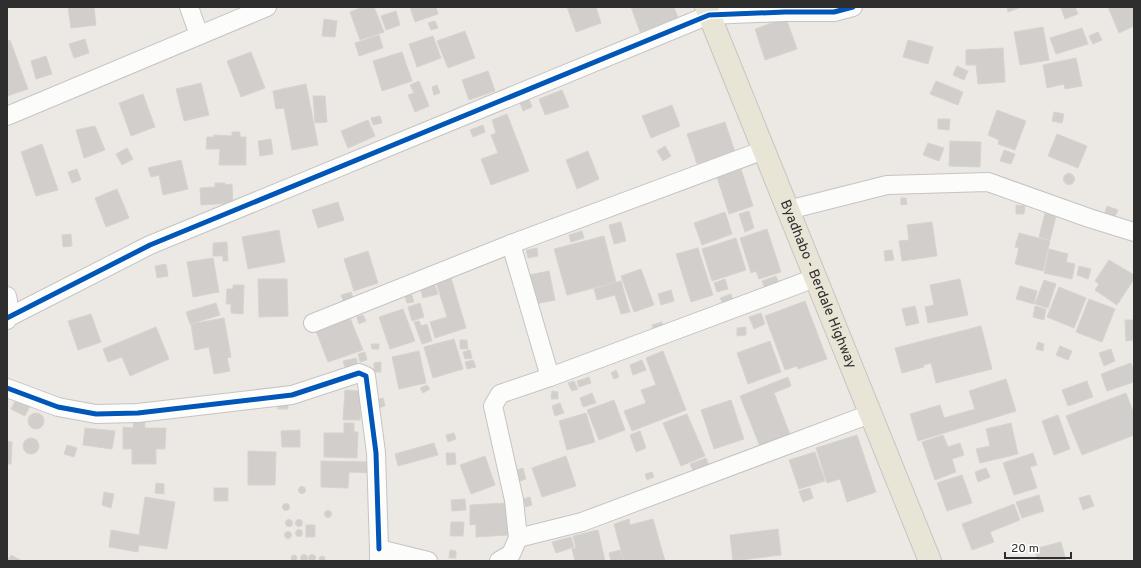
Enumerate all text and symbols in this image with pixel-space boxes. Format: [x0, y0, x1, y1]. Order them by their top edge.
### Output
street label: Byadhabo - Berdale Highway [776, 197, 860, 371]
scale bar [1005, 534, 1071, 560]
text: 20 m [1011, 541, 1039, 557]

